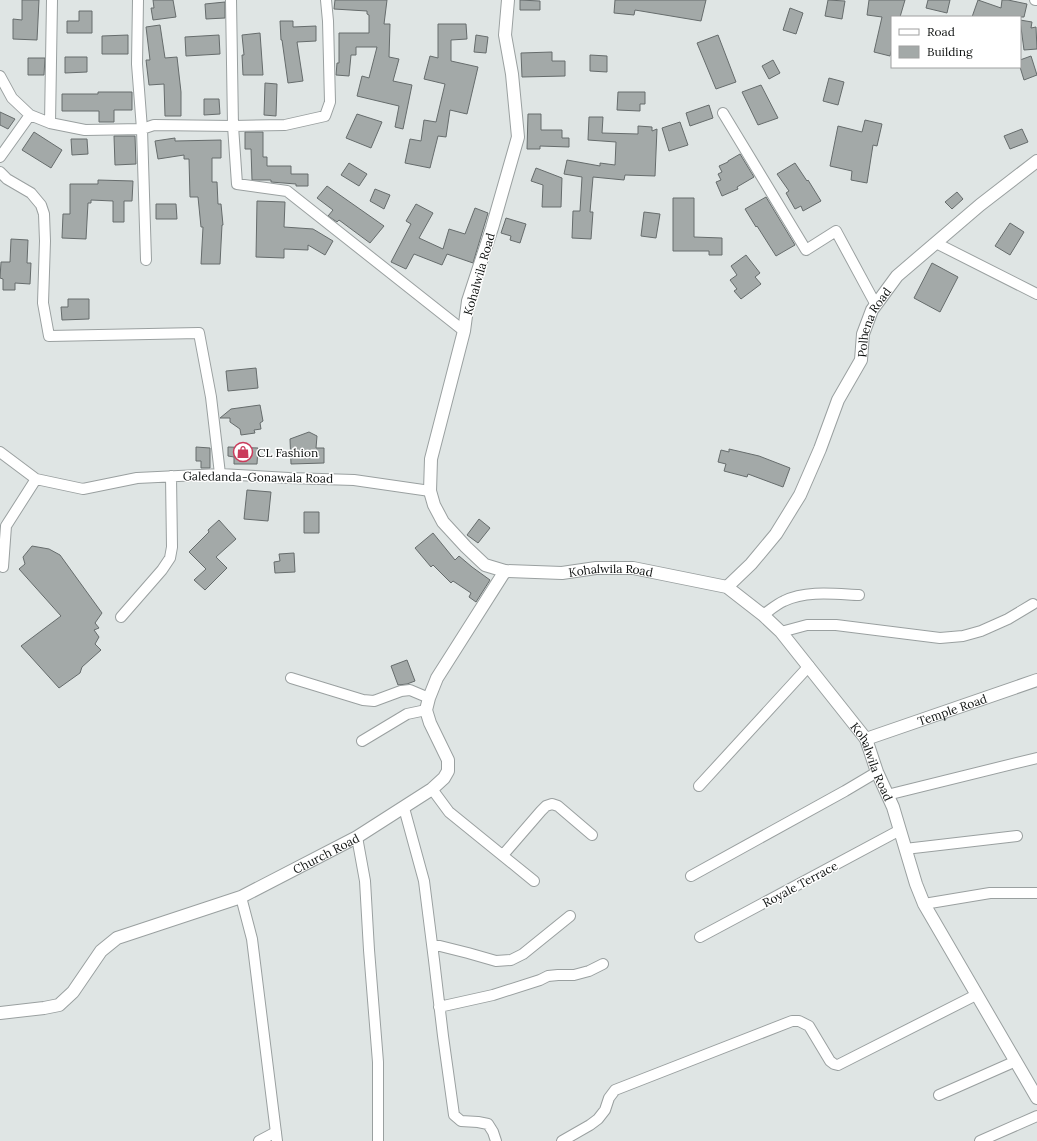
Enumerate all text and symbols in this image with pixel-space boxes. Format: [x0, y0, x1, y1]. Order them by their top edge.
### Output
legend [891, 16, 1021, 68]
text: Road [927, 24, 955, 39]
text: Building [927, 44, 973, 59]
street label: Kohalwila Road [460, 231, 498, 317]
street label: Polhena Road [854, 284, 894, 358]
shop icon: CL Fashion [232, 441, 254, 463]
place label: CL Fashion [257, 445, 318, 460]
street label: Galedanda-Gonawala Road [183, 468, 333, 486]
street label: Kohalwila Road [567, 560, 654, 579]
street label: Temple Road [915, 690, 989, 728]
street label: Kohalwila Road [848, 719, 897, 803]
street label: Church Road [290, 830, 361, 876]
street label: Royale Terrace [760, 858, 840, 910]

